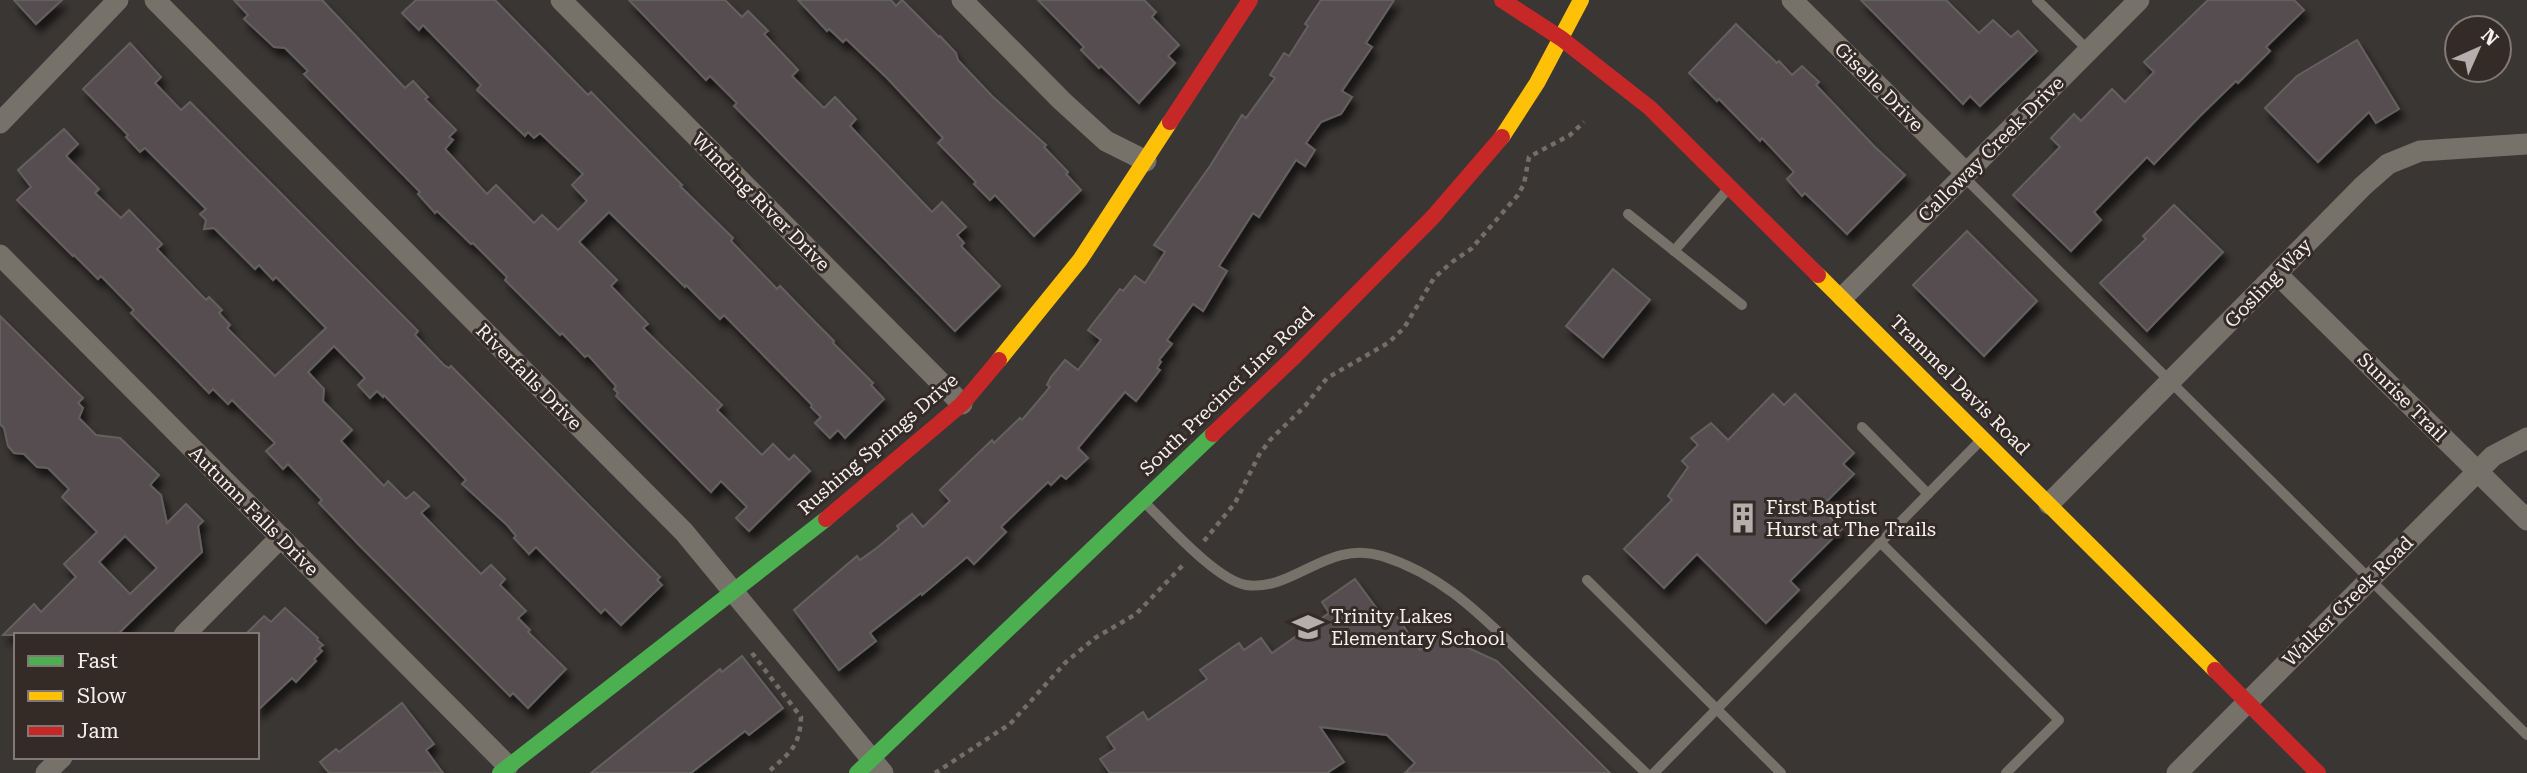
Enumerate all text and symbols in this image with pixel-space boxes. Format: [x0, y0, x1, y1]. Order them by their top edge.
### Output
north arrow [2443, 14, 2513, 84]
text: N [2476, 24, 2503, 51]
street label: Giselle Drive [1830, 38, 1928, 136]
street label: Calloway Creek Drive [1913, 71, 2069, 227]
street label: Winding River Drive [687, 128, 835, 276]
street label: Gosling Way [2220, 233, 2317, 332]
street label: South Precinct Line Road [1135, 302, 1319, 480]
street label: Trammel Davis Road [1885, 310, 2035, 460]
street label: Riverfalls Drive [471, 319, 587, 435]
street label: Sunrise Trail [2353, 348, 2451, 446]
street label: Rushing Springs Drive [793, 368, 963, 520]
street label: Autumn Falls Drive [184, 441, 324, 581]
place label: First Baptist Hurst at The Trails [1766, 496, 1936, 541]
building icon: First Baptist Hurst at The Trails [1726, 501, 1760, 535]
street label: Walker Creek Road [2278, 531, 2418, 671]
place label: Trinity Lakes Elementary School [1331, 605, 1505, 650]
school or university icon: Trinity Lakes Elementary School [1291, 610, 1325, 644]
legend [14, 633, 259, 759]
text: Fast [77, 649, 118, 673]
text: Slow [77, 684, 127, 708]
text: Jam [77, 719, 119, 743]

